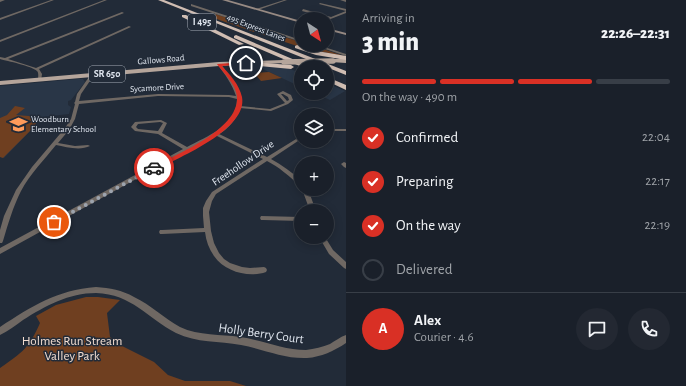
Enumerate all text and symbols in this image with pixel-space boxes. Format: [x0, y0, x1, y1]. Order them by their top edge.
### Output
north arrow [294, 12, 334, 52]
map controls [294, 12, 334, 244]
text: Arriving in [362, 12, 415, 25]
street label: 495 Express Lanes [226, 13, 286, 43]
road number: I 495 [188, 14, 216, 30]
text: 22:26–22:31 [601, 26, 670, 41]
text: 3 min [362, 29, 419, 55]
pin [229, 46, 263, 80]
icon: home [235, 52, 257, 74]
street label: Gallows Road [137, 53, 185, 67]
button: locate [294, 60, 334, 100]
road number: SR 650 [89, 66, 125, 82]
street label: Sycamore Drive [130, 82, 184, 94]
text: On the way · 490 m [362, 91, 457, 104]
button: layers [294, 108, 334, 148]
school or university icon: Woodburn Elementary School [8, 114, 28, 134]
place label: Woodburn Elementary School [31, 115, 96, 134]
icon: check [362, 127, 384, 149]
text: Confirmed [396, 130, 458, 145]
text: 22:04 [642, 131, 670, 144]
street label: Freehollow Drive [210, 138, 276, 188]
courier [134, 148, 174, 188]
button: + [294, 156, 334, 196]
icon: car [143, 157, 165, 179]
icon: check [362, 171, 384, 193]
text: Preparing [396, 174, 453, 189]
text: 22:17 [645, 175, 670, 188]
button: − [294, 204, 334, 244]
pin [37, 205, 71, 239]
icon: bag [43, 211, 65, 233]
icon: check [362, 215, 384, 237]
text: On the way [396, 218, 461, 233]
text: 22:19 [645, 219, 670, 232]
text: Delivered [396, 262, 453, 277]
button: chat [576, 308, 618, 350]
button: phone [628, 308, 670, 350]
text: Alex [414, 313, 441, 328]
text: A [378, 321, 388, 336]
street label: Holly Berry Court [218, 322, 304, 346]
text: Courier · 4.6 [414, 331, 474, 344]
park label: Holmes Run Stream Valley Park [22, 335, 122, 363]

